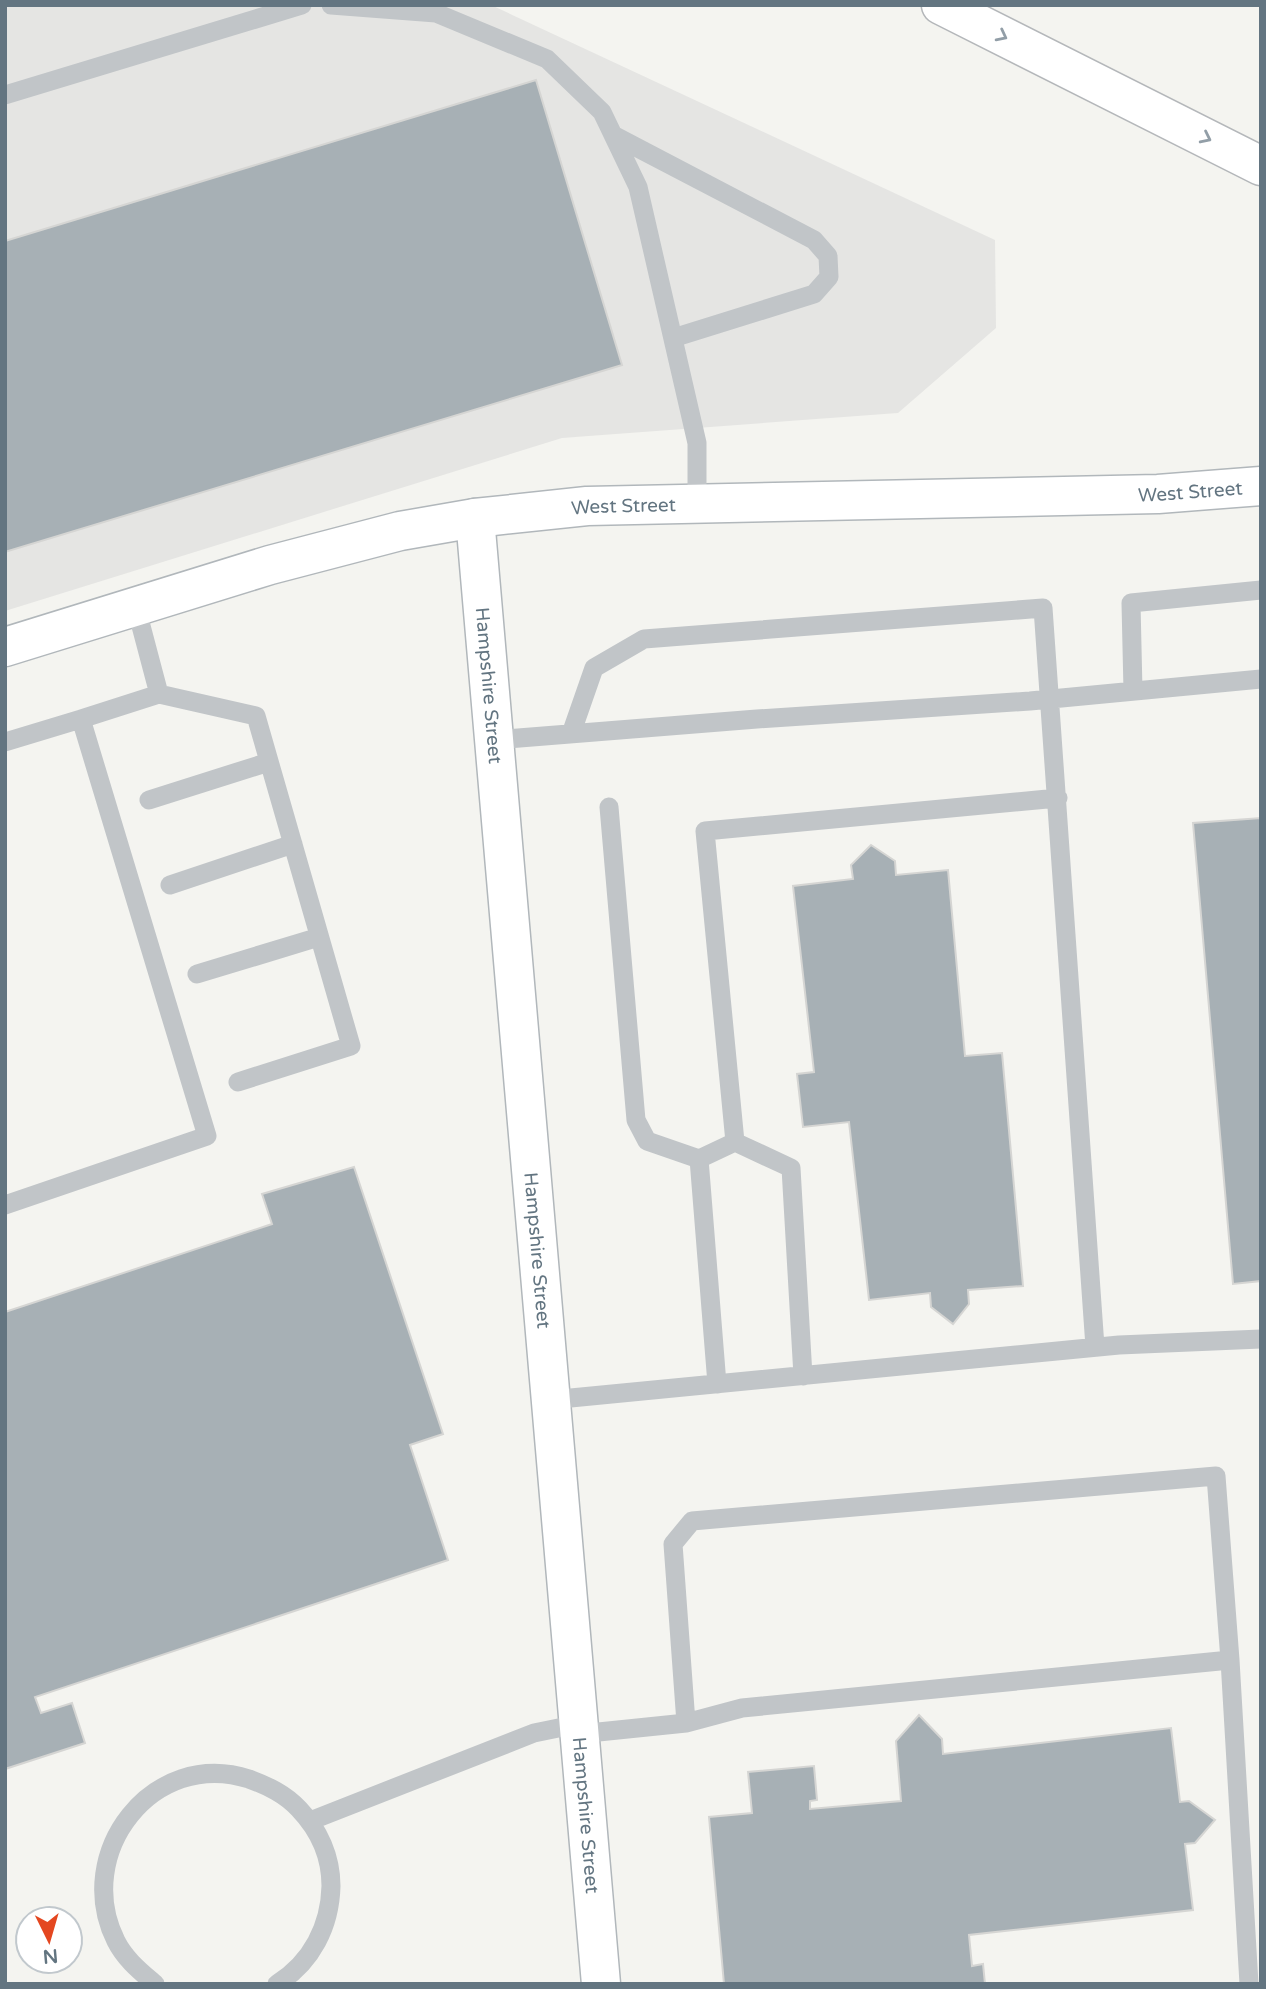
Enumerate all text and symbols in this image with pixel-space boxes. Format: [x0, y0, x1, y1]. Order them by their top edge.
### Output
one-way arrow [995, 28, 1007, 42]
one-way arrow [1199, 130, 1211, 144]
street label: West Street [1138, 477, 1243, 506]
street label: West Street [570, 494, 676, 520]
street label: Hampshire Street [471, 606, 506, 765]
street label: Hampshire Street [519, 1171, 555, 1330]
street label: Hampshire Street [568, 1736, 603, 1894]
north arrow [14, 1905, 84, 1975]
text: N [42, 1944, 59, 1968]

